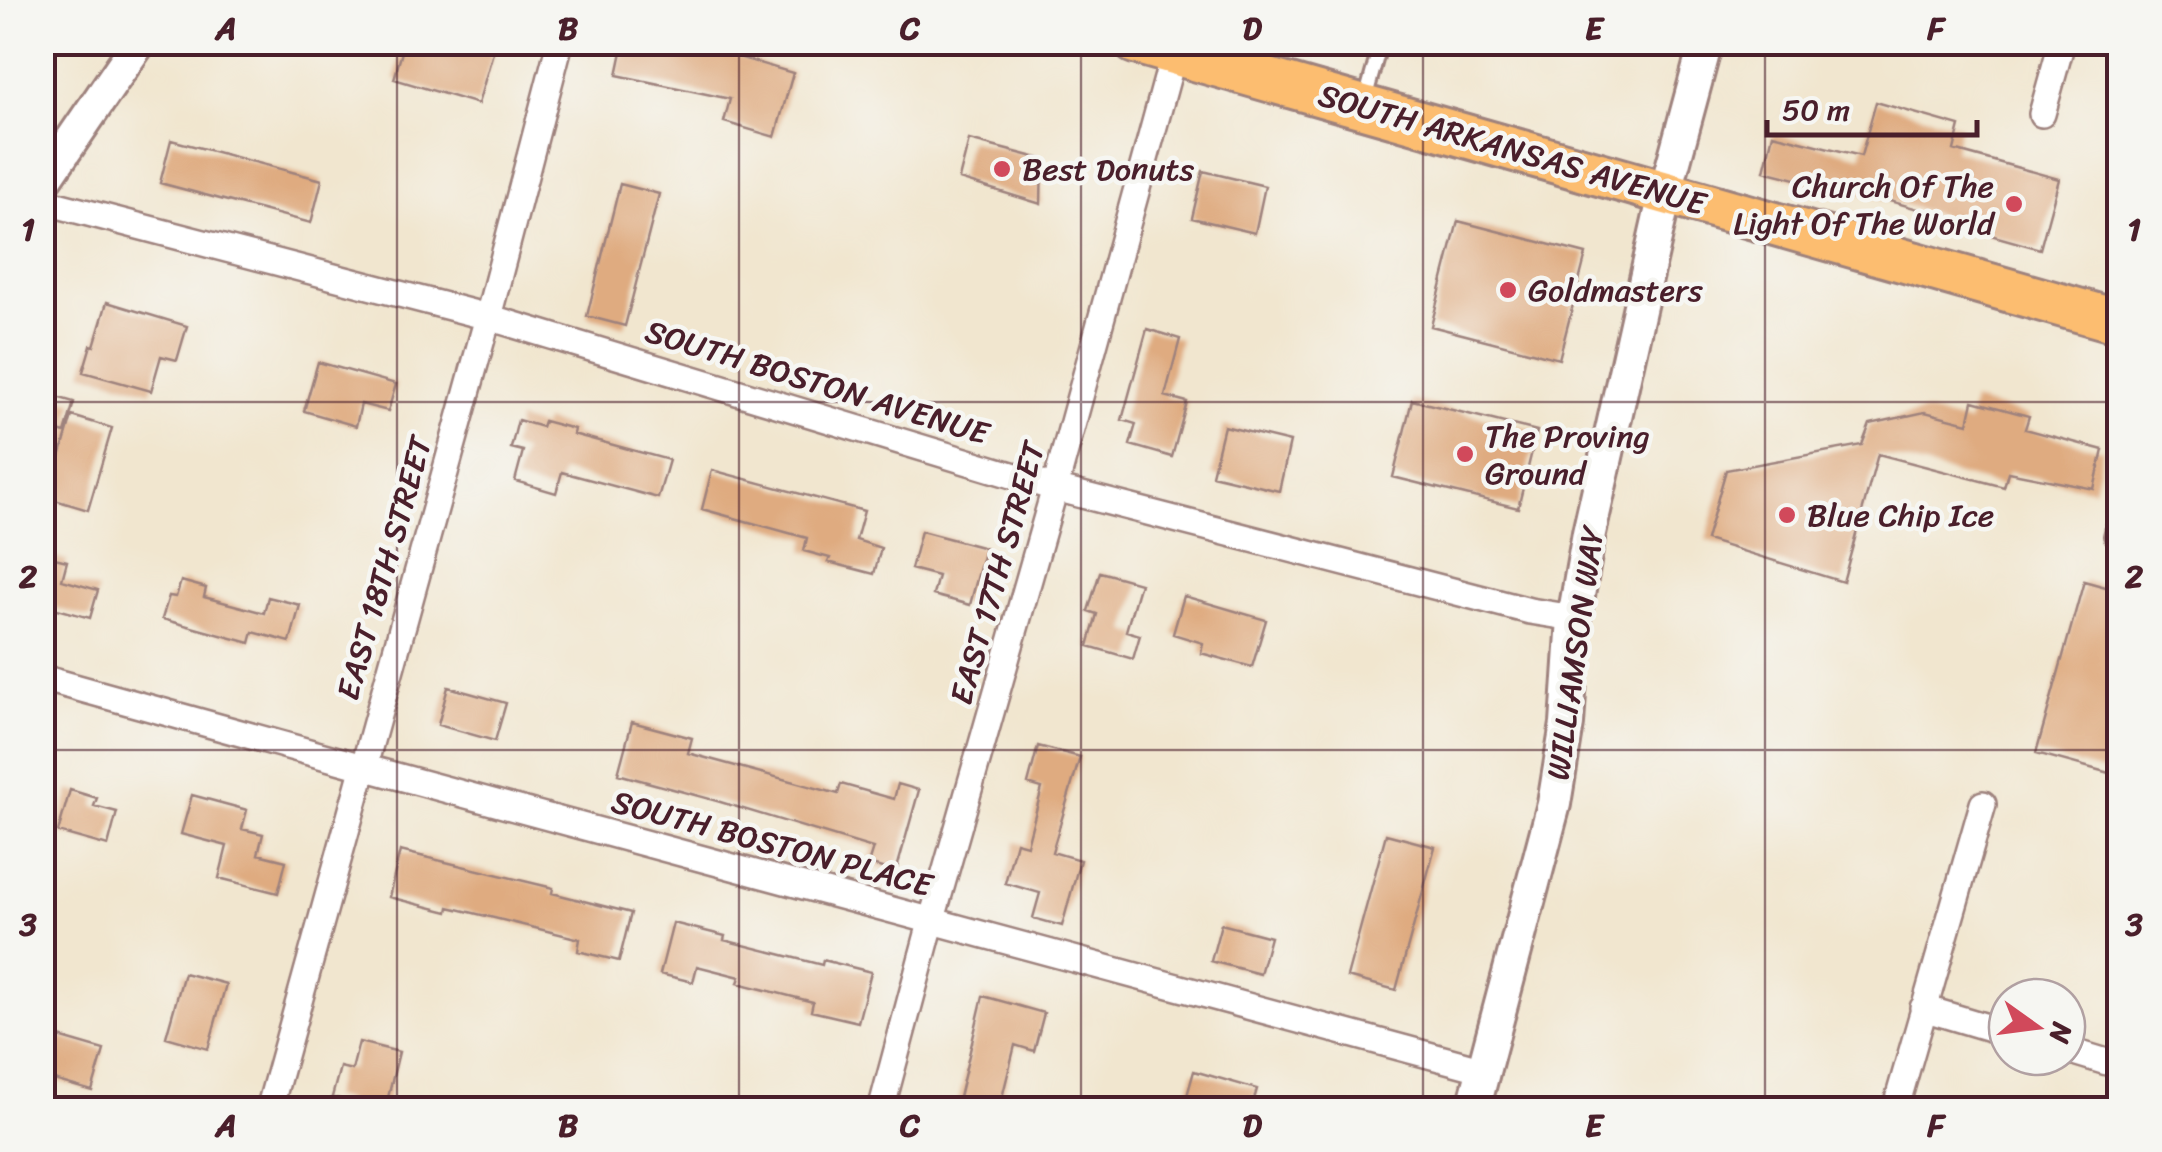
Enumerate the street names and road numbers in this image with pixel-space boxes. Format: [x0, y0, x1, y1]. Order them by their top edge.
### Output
street label: SOUTH ARKANSAS AVENUE [1311, 67, 1714, 233]
street label: SOUTH BOSTON AVENUE [638, 303, 998, 463]
street label: EAST 18TH STREET [320, 428, 450, 707]
street label: EAST 17TH STREET [933, 433, 1063, 711]
street label: WILLIAMSON WAY [1529, 521, 1622, 784]
street label: SOUTH BOSTON PLACE [605, 773, 941, 914]

